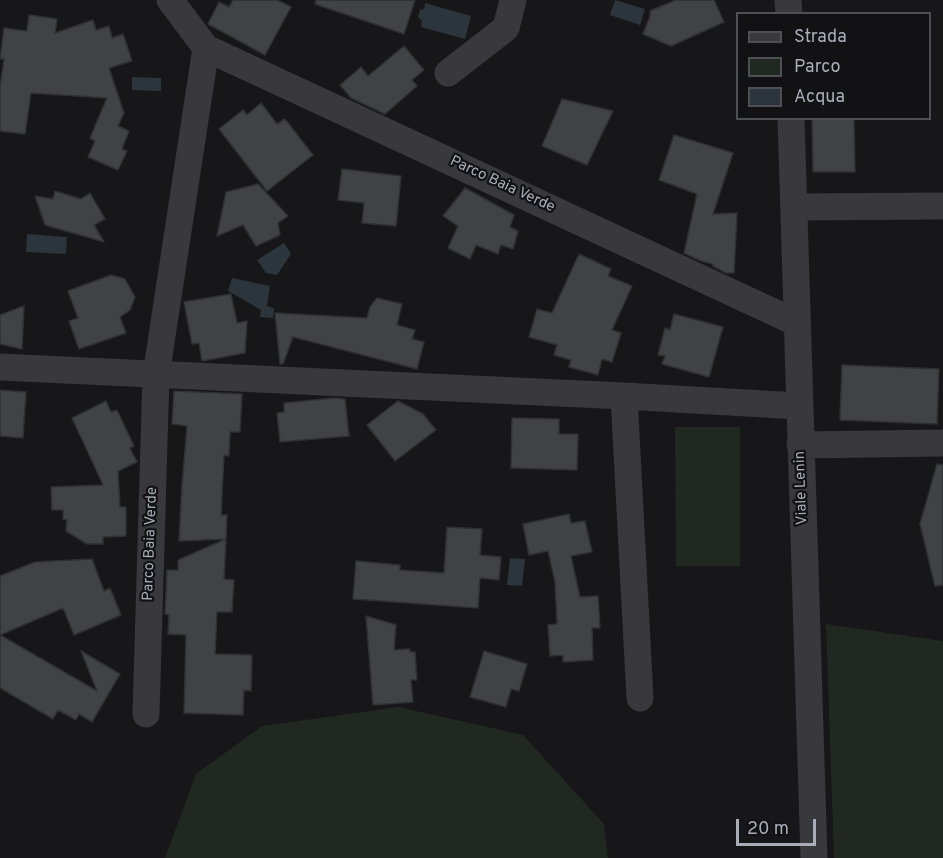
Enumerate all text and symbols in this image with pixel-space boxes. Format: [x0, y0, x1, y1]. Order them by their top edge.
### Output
legend [736, 12, 931, 120]
text: Strada [794, 26, 847, 49]
text: Parco [794, 56, 840, 79]
text: Acqua [794, 86, 845, 109]
street label: Parco Baia Verde [447, 153, 557, 217]
street label: Viale Lenin [792, 451, 812, 525]
street label: Parco Baia Verde [140, 487, 162, 601]
scale bar [739, 807, 818, 845]
text: 20 m [747, 818, 789, 841]

